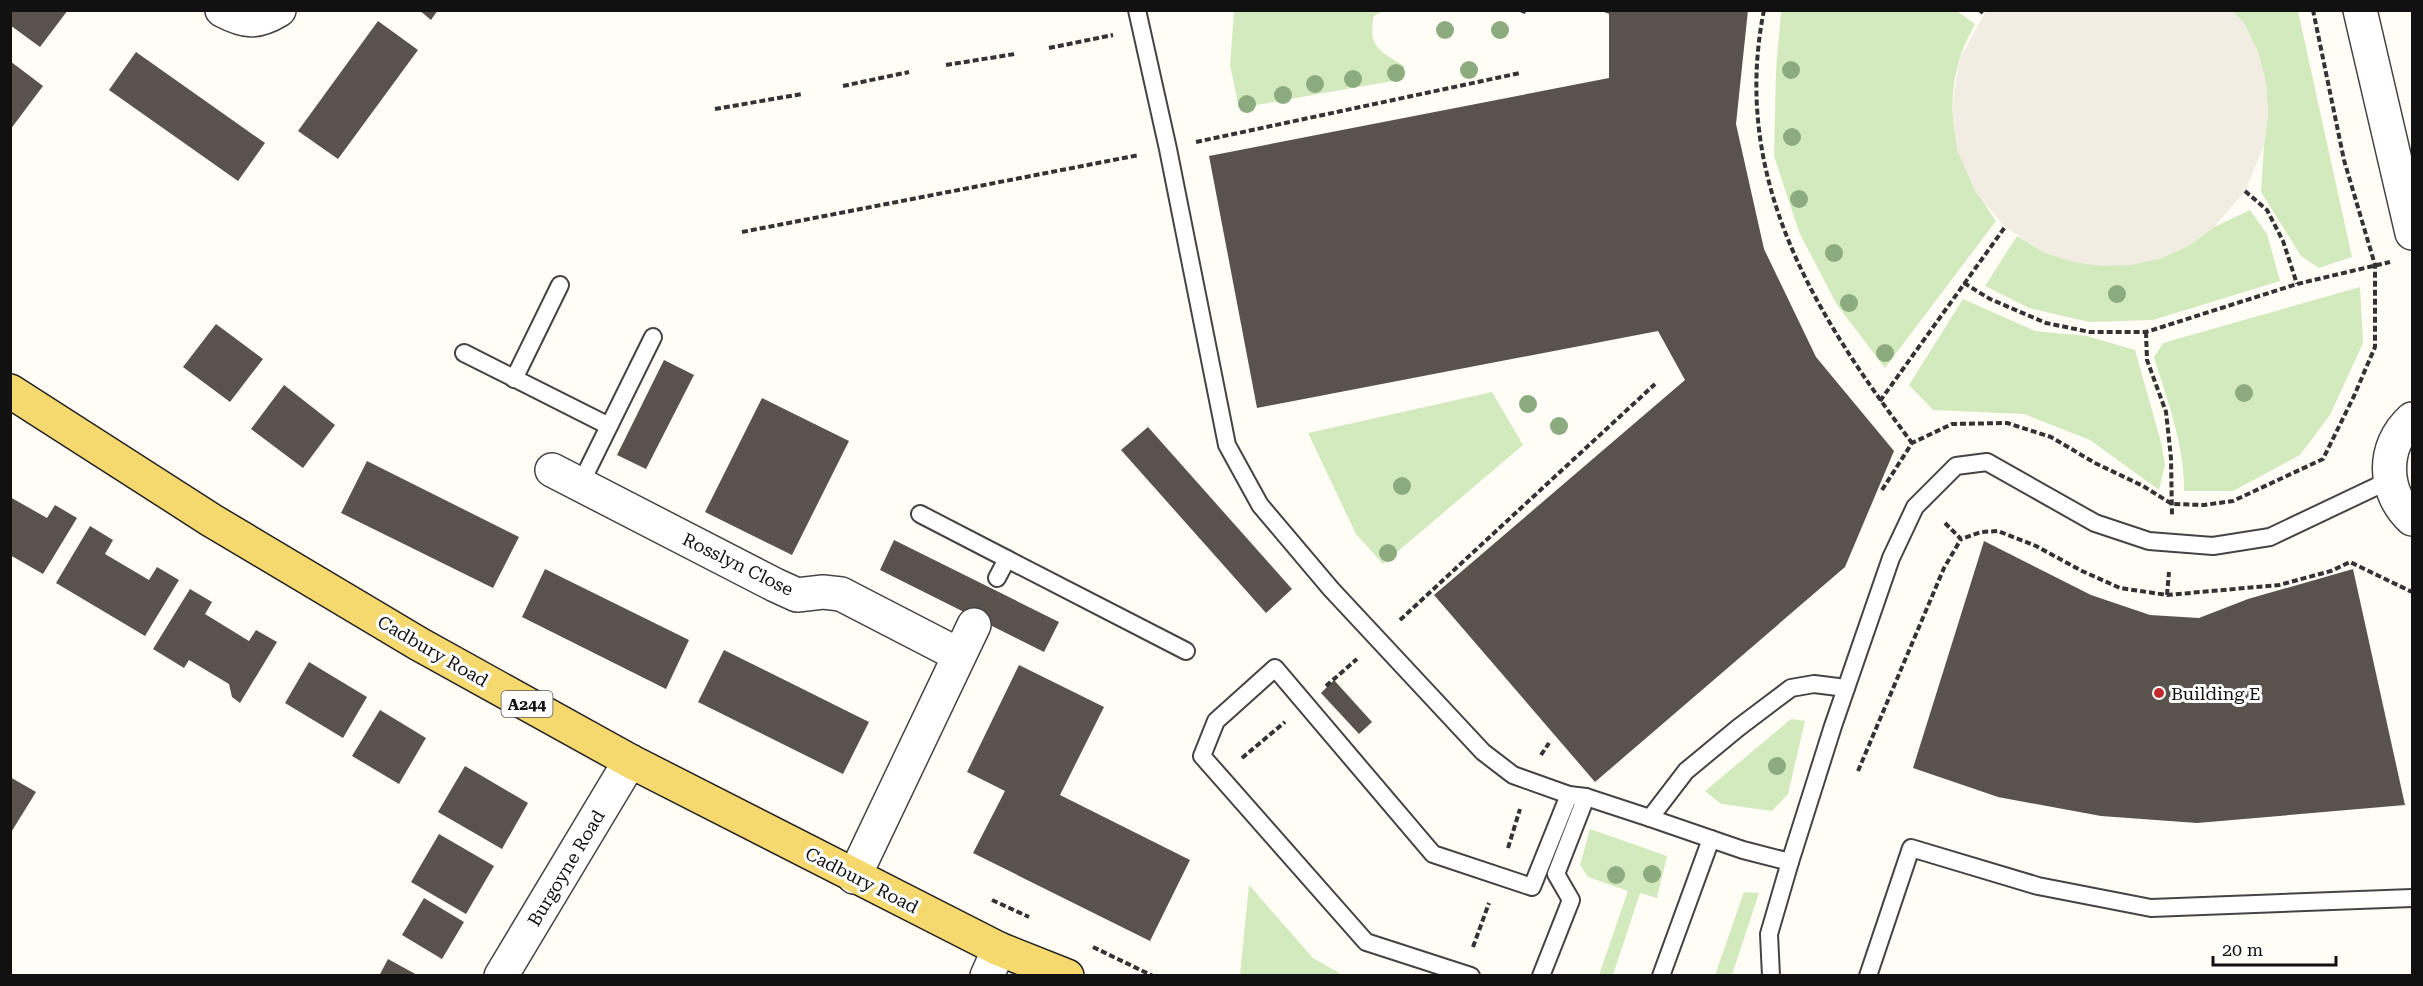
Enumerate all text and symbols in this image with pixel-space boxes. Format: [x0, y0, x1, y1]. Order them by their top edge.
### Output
street label: Rosslyn Close [679, 528, 797, 600]
street label: Cadbury Road [374, 611, 492, 691]
place label: Building E [2171, 683, 2261, 704]
marker: Building E [2152, 686, 2166, 700]
road number: A244 [502, 691, 552, 717]
street label: Burgoyne Road [523, 806, 609, 930]
street label: Cadbury Road [802, 842, 922, 918]
scale bar [2213, 929, 2336, 967]
text: 20 m [2222, 939, 2263, 960]

